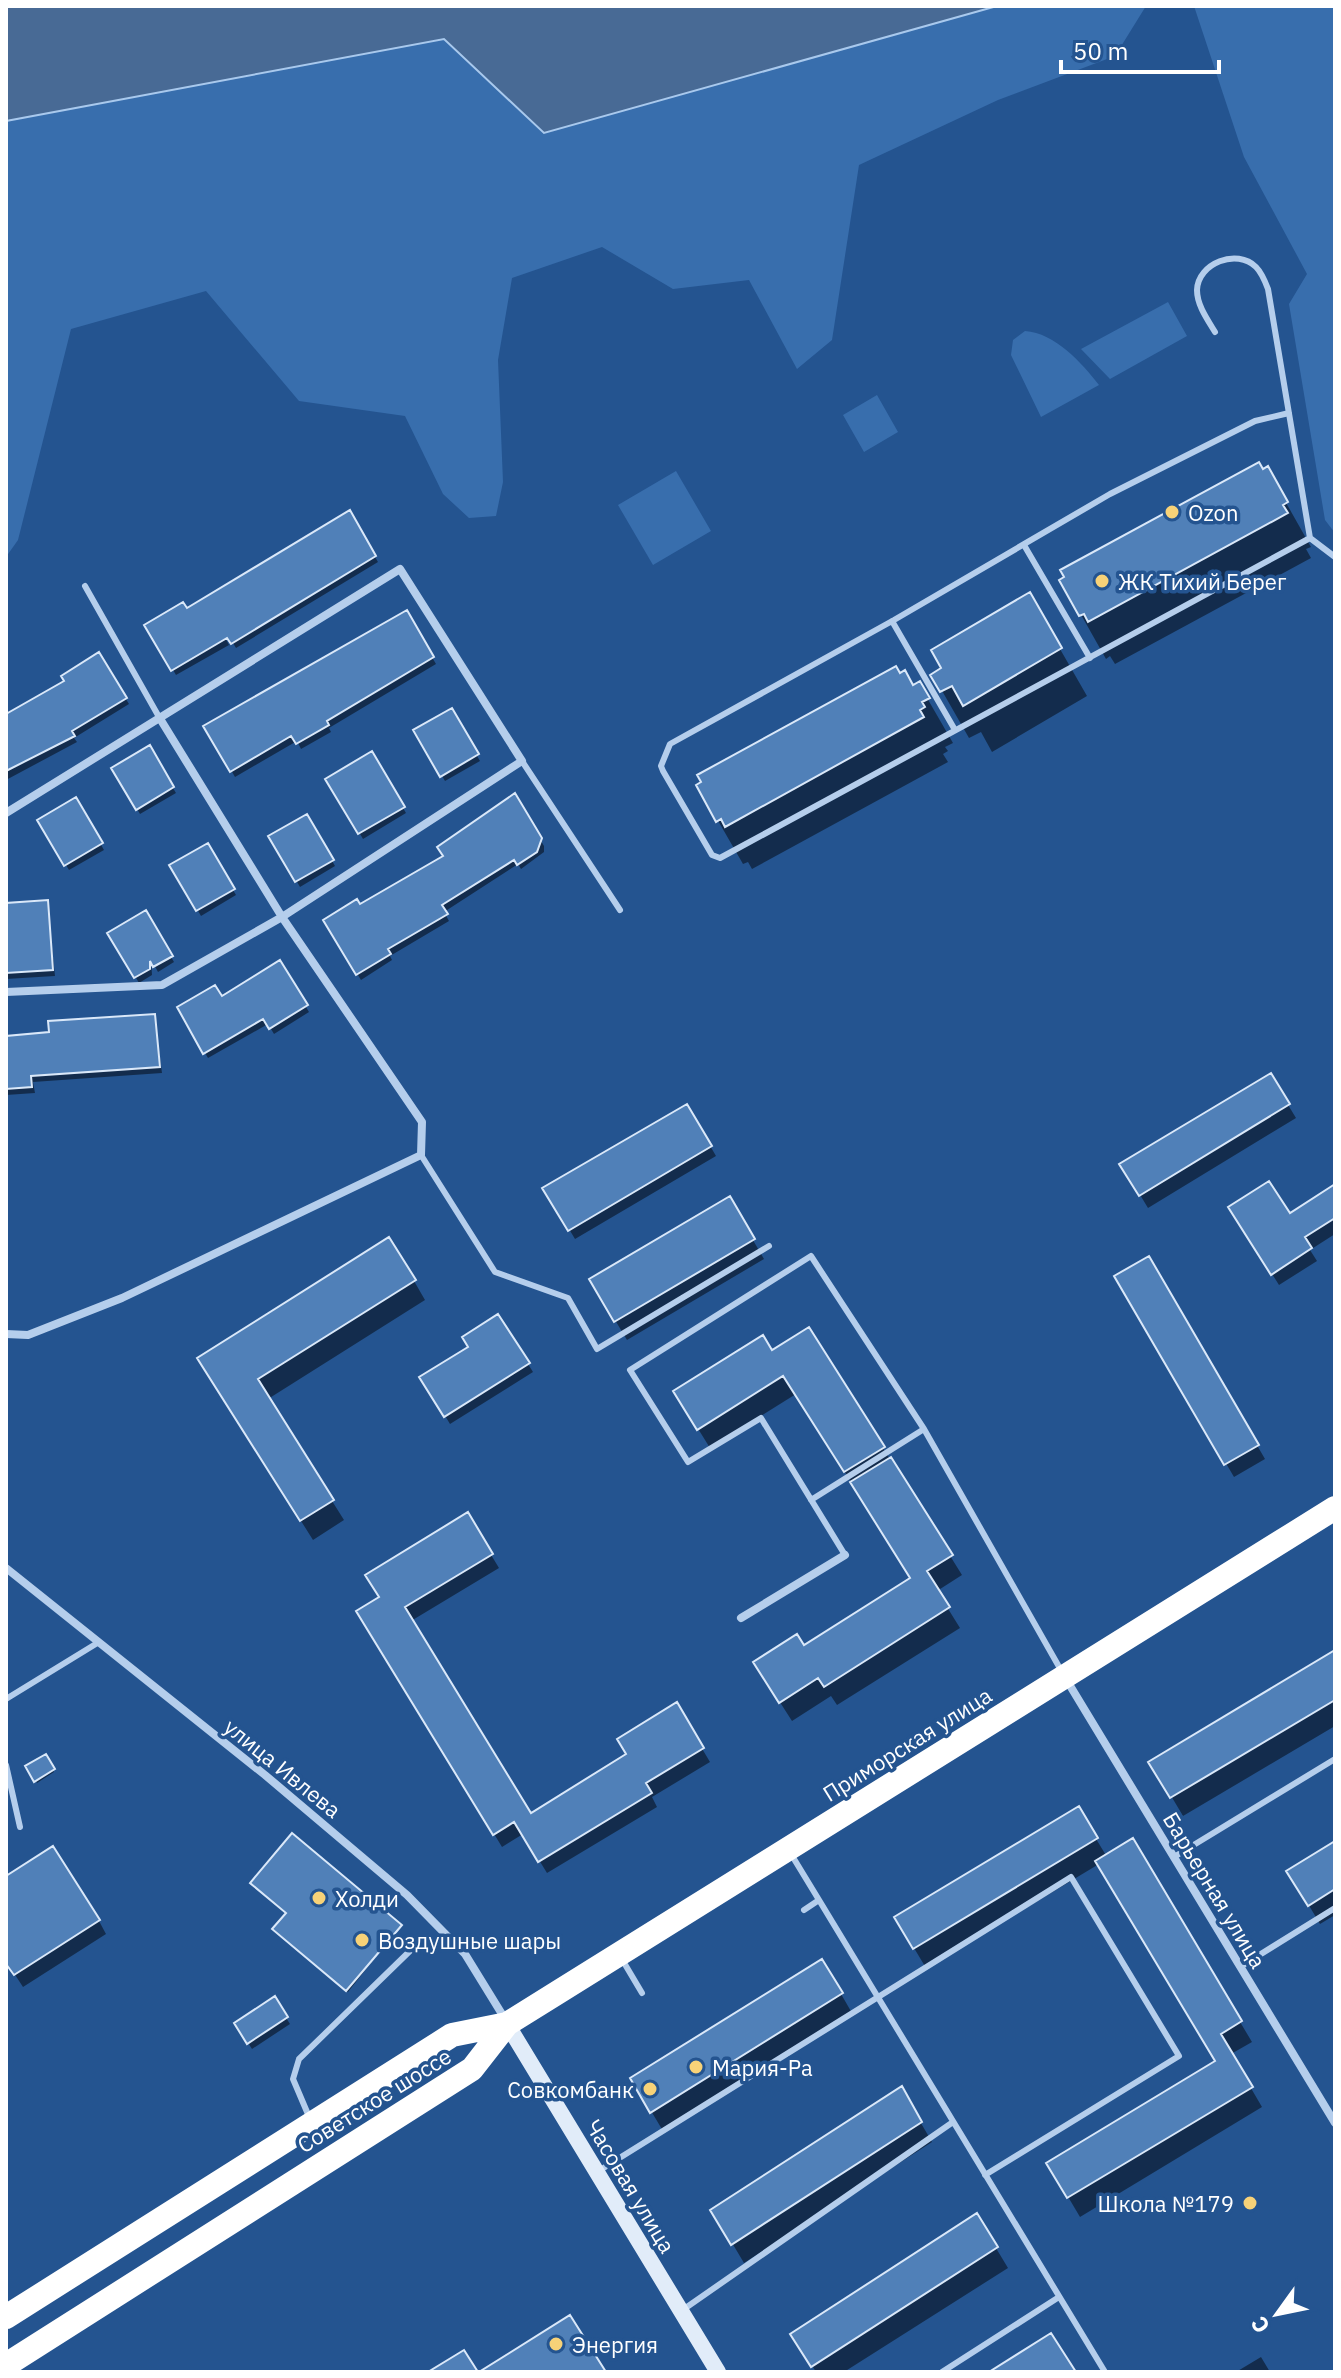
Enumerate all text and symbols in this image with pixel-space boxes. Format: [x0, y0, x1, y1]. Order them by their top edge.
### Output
scale bar [1061, 24, 1219, 74]
text: 50 m [1073, 35, 1128, 67]
place label: Ozon [1188, 498, 1238, 527]
marker: Ozon [1163, 503, 1181, 521]
place label: ЖК Тихий Берег [1118, 567, 1287, 596]
marker: ЖК Тихий Берег [1093, 572, 1111, 590]
street label: Приморская улица [817, 1680, 997, 1808]
street label: улица Ивлева [219, 1712, 348, 1824]
street label: Барьерная улица [1157, 1807, 1273, 1974]
place label: Холди [335, 1884, 399, 1913]
marker: Холди [310, 1889, 328, 1907]
place label: Воздушные шары [378, 1926, 561, 1955]
marker: Воздушные шары [353, 1931, 371, 1949]
street label: Советское шоссе [292, 2041, 456, 2159]
place label: Мария-Ра [712, 2053, 813, 2082]
marker: Мария-Ра [687, 2058, 705, 2076]
place label: Совкомбанк [507, 2075, 634, 2104]
marker: Совкомбанк [641, 2080, 659, 2098]
street label: Часовая улица [580, 2114, 682, 2258]
place label: Школа №179 [1097, 2189, 1234, 2218]
marker: Школа №179 [1241, 2194, 1259, 2212]
north arrow [1237, 2274, 1317, 2354]
text: С [1244, 2311, 1276, 2339]
place label: Энергия [572, 2330, 658, 2359]
marker: Энергия [547, 2335, 565, 2353]

